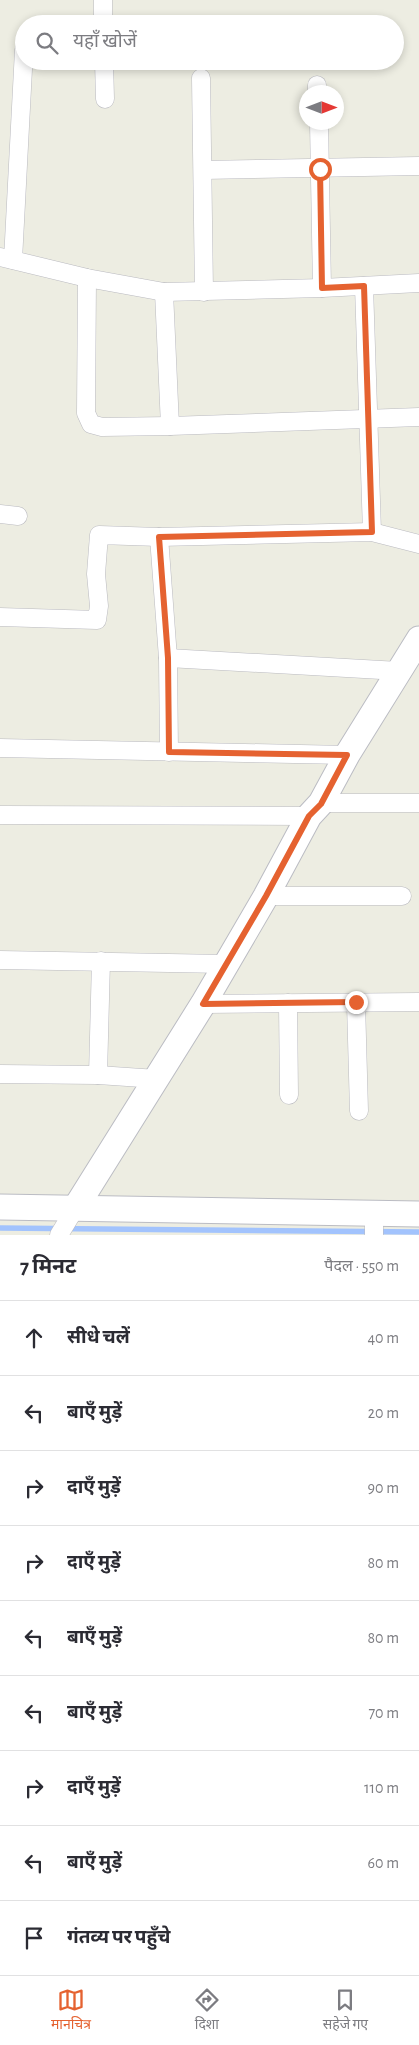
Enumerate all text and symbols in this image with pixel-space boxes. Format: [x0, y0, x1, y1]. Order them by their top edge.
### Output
search box [15, 15, 404, 70]
icon: search [33, 29, 61, 57]
text: यहाँ खोजें [73, 32, 137, 51]
north arrow [299, 85, 344, 130]
route start [309, 158, 332, 181]
route end [345, 991, 368, 1014]
text: 7 मिनट [20, 1256, 76, 1277]
text: पैदल · 550 m [324, 1258, 399, 1274]
icon: ahead [20, 1324, 48, 1352]
text: सीधे चलें [67, 1328, 130, 1347]
text: 40 m [367, 1330, 399, 1346]
icon: left [20, 1399, 48, 1427]
text: बाएँ मुड़ें [67, 1403, 122, 1422]
text: 20 m [368, 1405, 399, 1421]
icon: right [20, 1474, 48, 1502]
text: दाएँ मुड़ें [67, 1478, 121, 1497]
text: 90 m [368, 1480, 399, 1496]
icon: right [20, 1549, 48, 1577]
text: दाएँ मुड़ें [67, 1553, 121, 1572]
text: 80 m [368, 1555, 399, 1571]
icon: left [20, 1624, 48, 1652]
text: बाएँ मुड़ें [67, 1628, 122, 1647]
text: 80 m [368, 1630, 399, 1646]
icon: left [20, 1699, 48, 1727]
text: बाएँ मुड़ें [67, 1703, 122, 1722]
text: 70 m [368, 1705, 399, 1721]
icon: right [20, 1774, 48, 1802]
text: दाएँ मुड़ें [67, 1778, 121, 1797]
text: 110 m [364, 1780, 399, 1796]
icon: left [20, 1849, 48, 1877]
text: बाएँ मुड़ें [67, 1853, 122, 1872]
text: 60 m [368, 1855, 399, 1871]
icon: arrive [20, 1924, 48, 1952]
text: गंतव्य पर पहुँचे [67, 1928, 170, 1947]
tab: मानचित्र [51, 1986, 91, 2035]
tab: दिशा [193, 1986, 221, 2035]
tab: सहेजे गए [323, 1986, 368, 2035]

